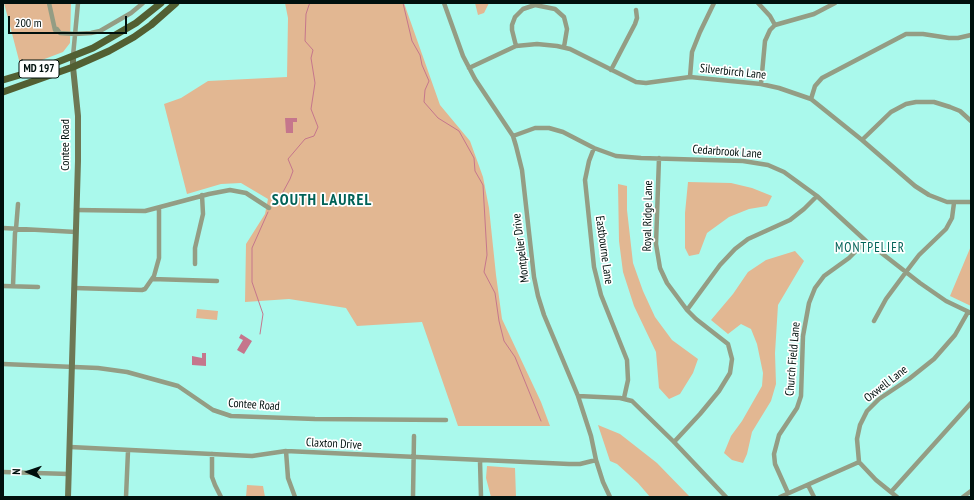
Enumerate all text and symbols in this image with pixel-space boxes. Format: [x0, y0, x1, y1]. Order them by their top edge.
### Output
scale bar [10, 8, 129, 34]
text: 200 m [15, 15, 42, 30]
road number: MD 197 [19, 60, 59, 78]
street label: Silverbirch Lane [699, 61, 767, 83]
street label: Contee Road [59, 119, 73, 171]
street label: Cedarbrook Lane [692, 142, 762, 162]
street label: Royal Ridge Lane [640, 180, 656, 252]
district label: SOUTH LAUREL [272, 190, 372, 210]
street label: Montpelier Drive [510, 213, 532, 283]
street label: Eastbourne Lane [592, 215, 616, 285]
district label: MONTPELIER [835, 240, 905, 256]
street label: Church Field Lane [783, 321, 803, 397]
street label: Oxwell Lane [861, 363, 911, 405]
street label: Contee Road [228, 396, 280, 414]
street label: Claxton Drive [306, 435, 362, 453]
north arrow [8, 452, 48, 492]
text: N [9, 468, 23, 475]

